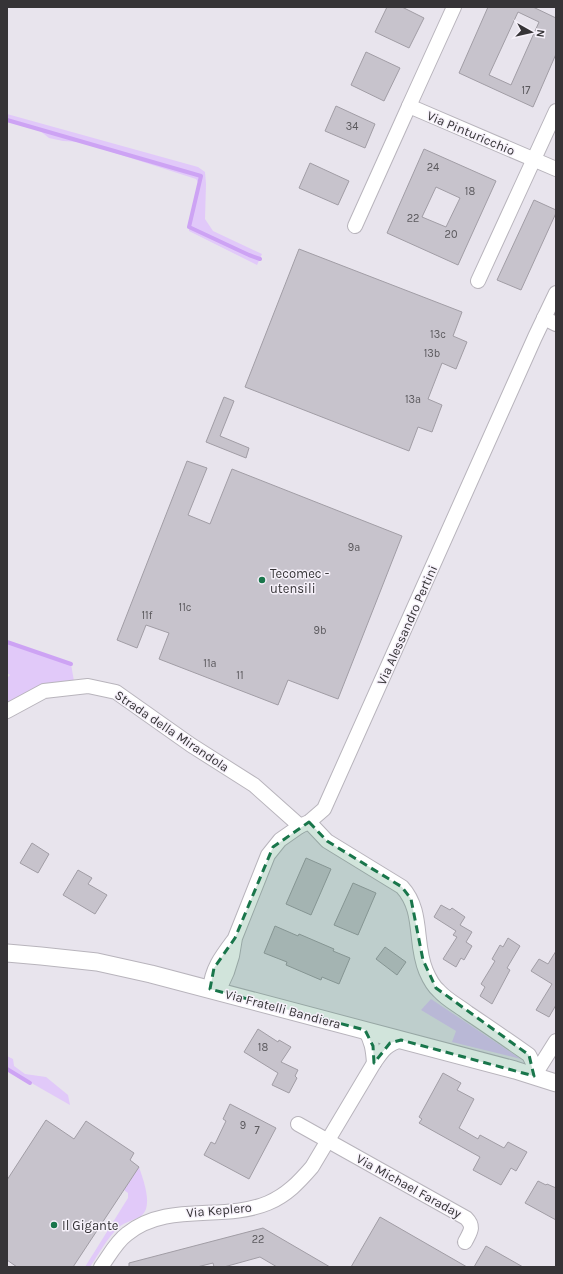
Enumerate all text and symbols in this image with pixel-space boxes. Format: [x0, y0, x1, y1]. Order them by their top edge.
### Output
north arrow [511, 12, 551, 52]
text: N [533, 29, 547, 38]
house number: 17 [522, 84, 530, 97]
street label: Via Pinturicchio [425, 108, 517, 158]
house number: 34 [346, 120, 358, 133]
house number: 24 [427, 161, 439, 174]
house number: 18 [465, 185, 475, 198]
house number: 22 [407, 212, 419, 225]
house number: 20 [445, 228, 457, 241]
house number: 13c [430, 328, 446, 341]
house number: 13b [424, 347, 440, 360]
house number: 13a [405, 393, 421, 406]
house number: 9a [348, 541, 360, 554]
street label: Via Alessandro Pertini [374, 563, 440, 687]
place label: Tecomec - utensili [270, 566, 330, 596]
marker: Tecomec - utensili [257, 575, 267, 585]
house number: 11c [179, 601, 192, 614]
house number: 11f [141, 609, 153, 622]
house number: 9b [314, 624, 326, 637]
house number: 11a [203, 657, 217, 670]
house number: 11 [236, 669, 244, 682]
street label: Strada della Mirandola [112, 687, 232, 775]
street label: Via Fratelli Bandiera [224, 986, 342, 1032]
house number: 18 [258, 1041, 268, 1054]
house number: 9 [240, 1119, 246, 1132]
house number: 7 [254, 1124, 260, 1137]
street label: Via Michael Faraday [354, 1151, 464, 1221]
street label: Via Keplero [186, 1200, 252, 1220]
place label: Il Gigante [62, 1218, 119, 1233]
marker: Il Gigante [49, 1220, 59, 1230]
house number: 22 [252, 1233, 264, 1246]

